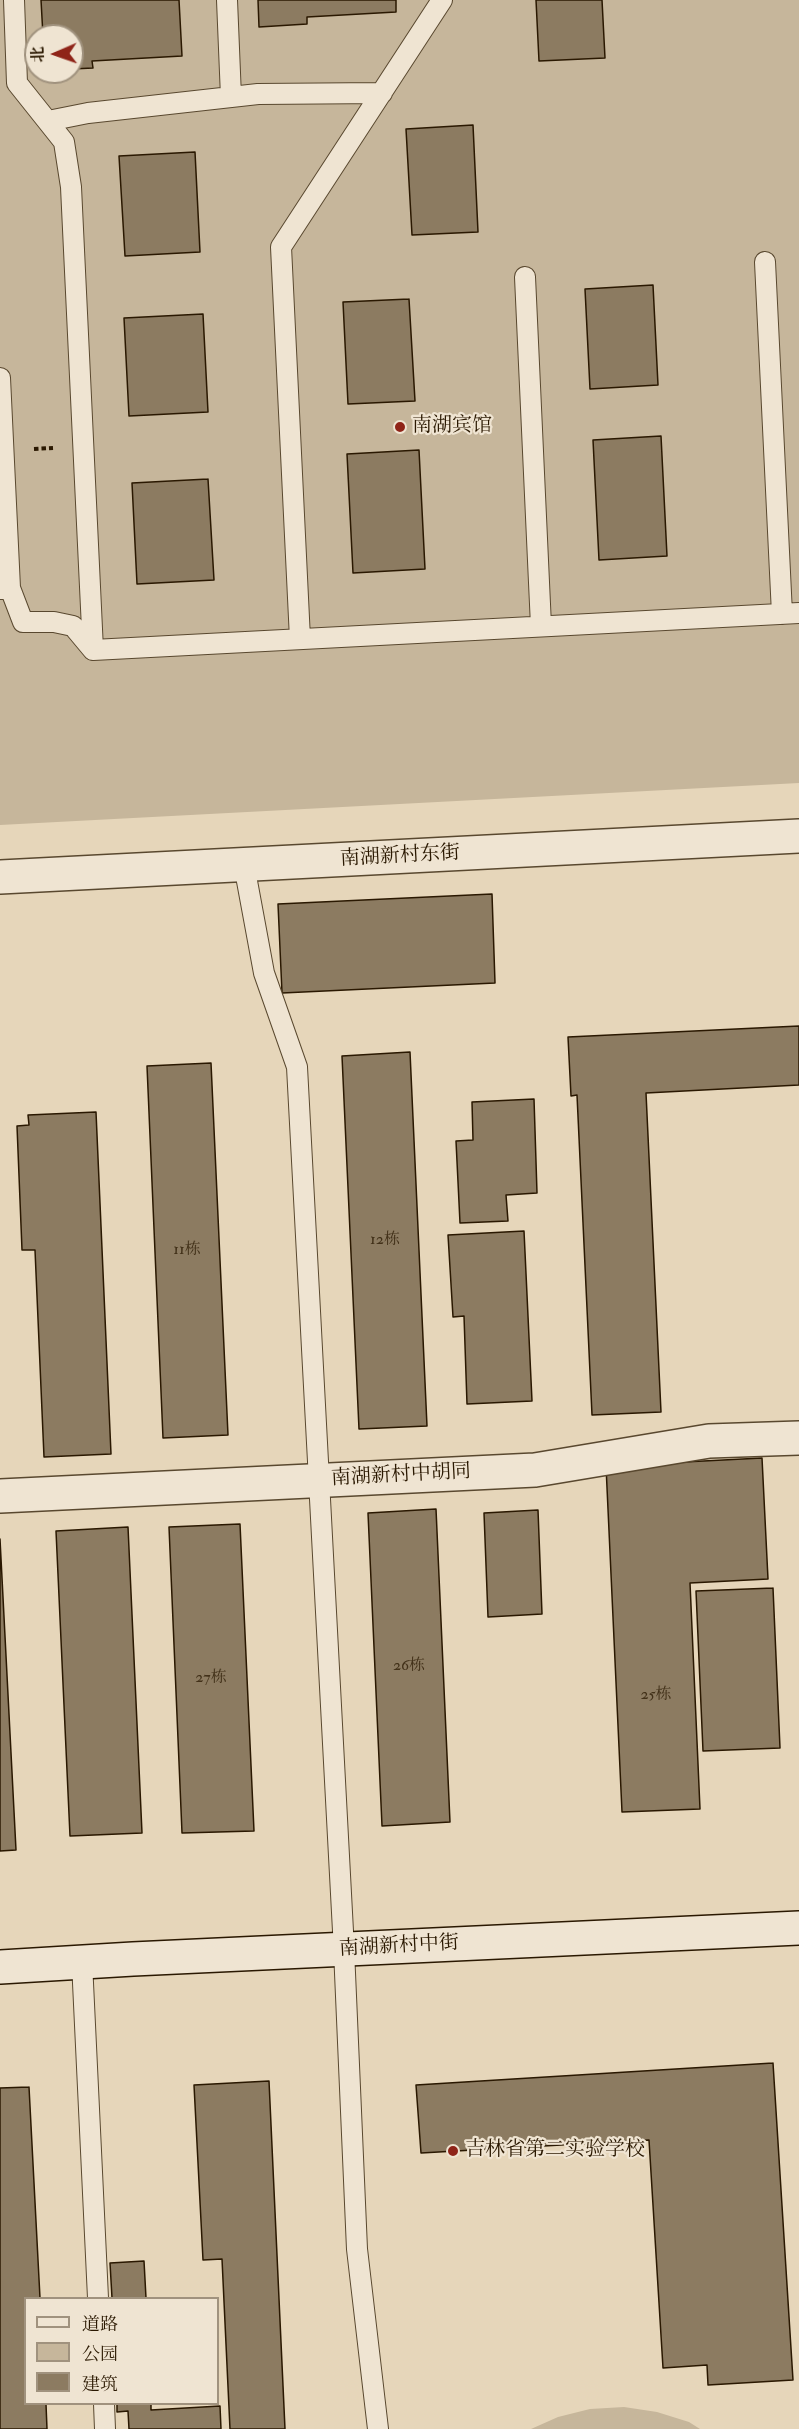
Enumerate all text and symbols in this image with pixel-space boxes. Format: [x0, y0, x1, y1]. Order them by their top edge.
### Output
north arrow [24, 24, 84, 84]
text: 北 [28, 46, 48, 63]
place label: 南湖宾馆 [412, 415, 492, 439]
marker: 南湖宾馆 [393, 420, 407, 434]
street label: 南湖新村东街 [339, 842, 461, 872]
house number: 12栋 [370, 1231, 400, 1251]
house number: 11栋 [173, 1241, 201, 1261]
street label: 南湖新村中胡同 [330, 1460, 472, 1492]
house number: 26栋 [393, 1657, 425, 1677]
house number: 27栋 [195, 1669, 227, 1689]
house number: 25栋 [640, 1686, 672, 1706]
street label: 南湖新村中街 [338, 1932, 460, 1962]
place label: 吉林省第二实验学校 [465, 2139, 645, 2163]
marker: 吉林省第二实验学校 [446, 2144, 460, 2158]
legend [24, 2297, 219, 2405]
text: 道路 [82, 2313, 118, 2336]
text: 公园 [82, 2343, 118, 2366]
text: 建筑 [82, 2373, 118, 2396]

